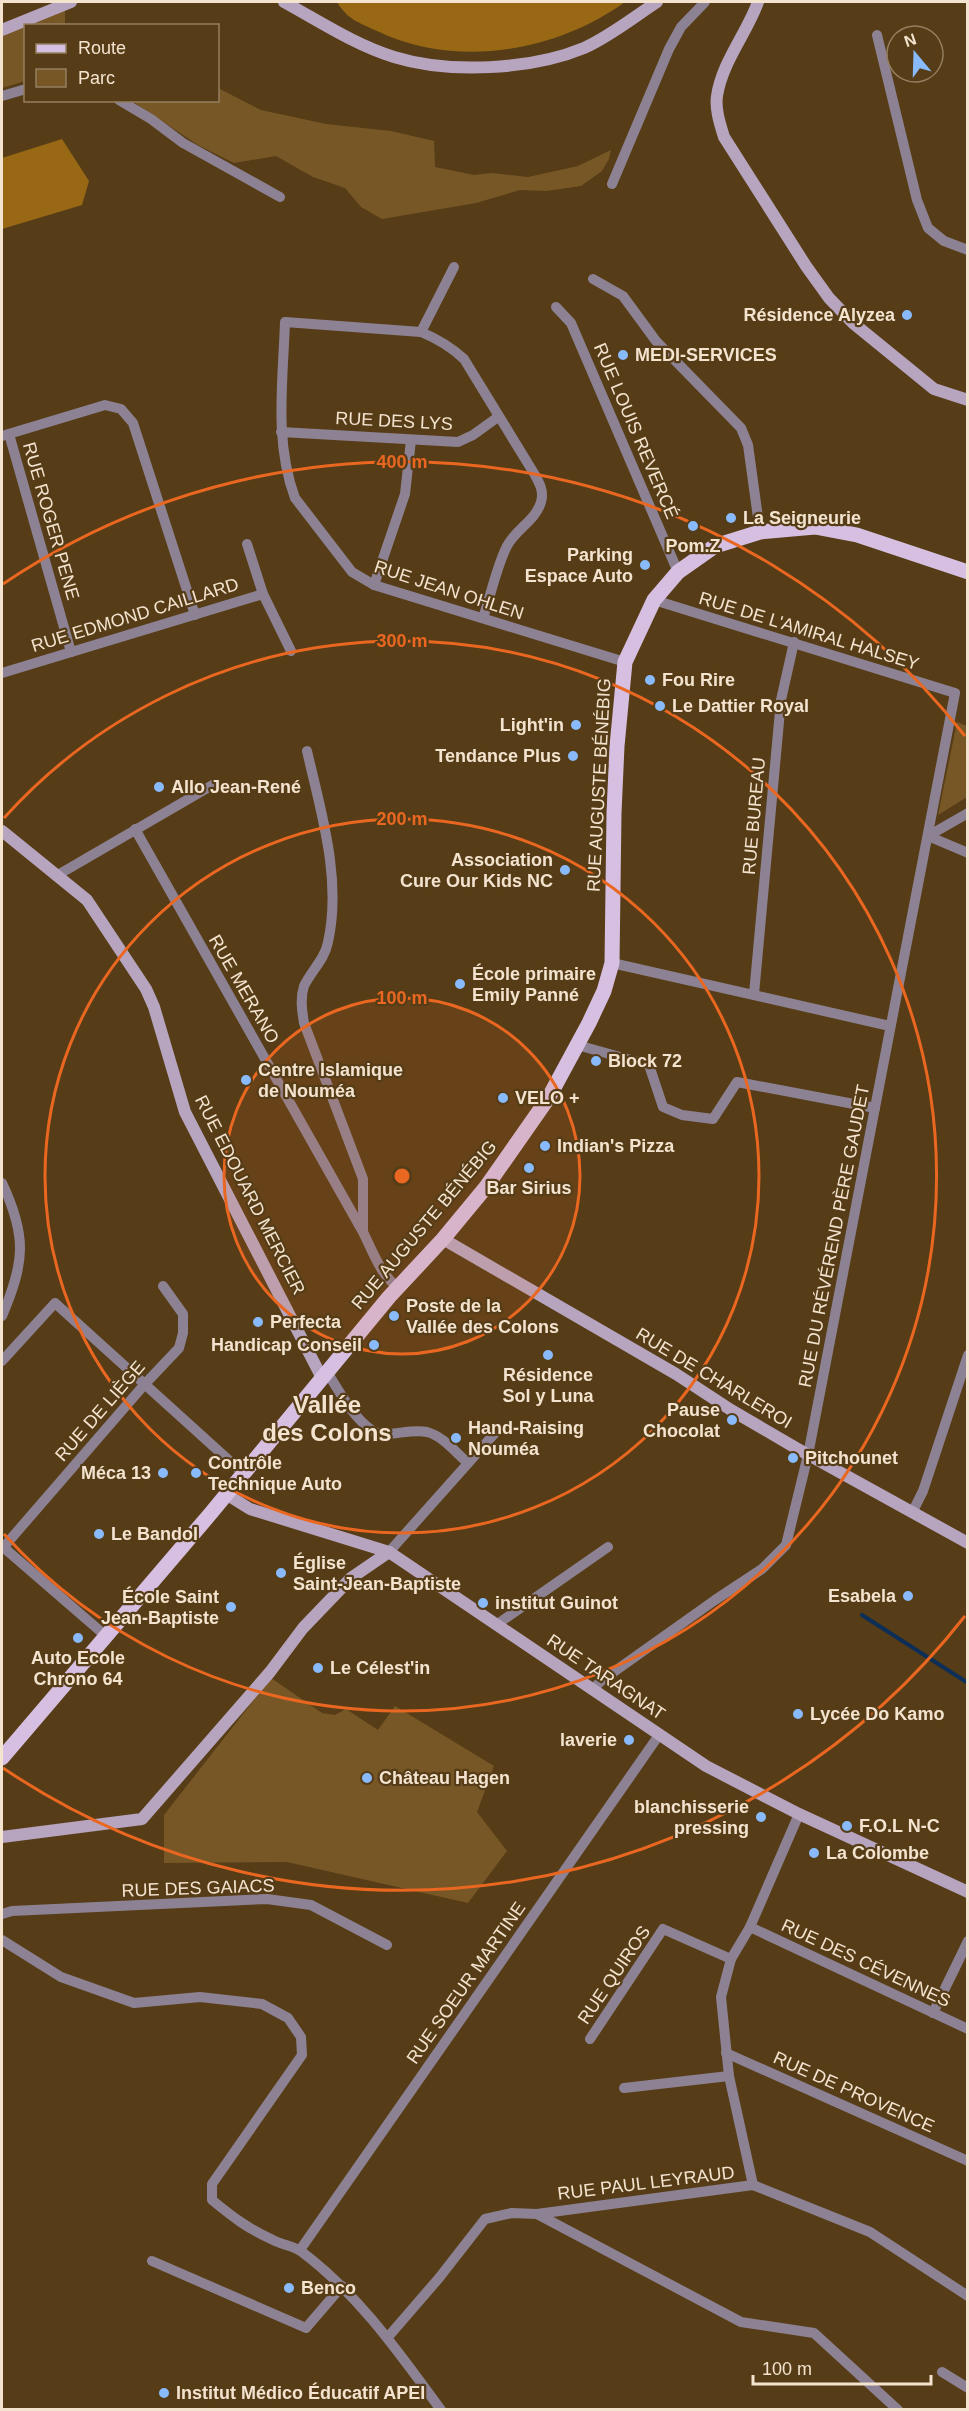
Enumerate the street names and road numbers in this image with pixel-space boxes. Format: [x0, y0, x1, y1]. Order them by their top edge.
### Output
street label: RUE LOUIS REVERCÉ [590, 340, 682, 522]
street label: RUE DES LYS [335, 408, 453, 434]
street label: RUE ROGER PENE [19, 440, 83, 602]
street label: RUE JEAN OHLEN [372, 556, 526, 624]
street label: RUE EDMOND CAILLARD [29, 574, 241, 656]
street label: RUE DE L'AMIRAL HALSEY [697, 588, 921, 674]
street label: RUE AUGUSTE BÉNÉBIG [583, 678, 615, 892]
street label: RUE BUREAU [739, 756, 769, 876]
street label: RUE MERANO [205, 931, 283, 1047]
street label: RUE DU RÉVÉREND PÈRE GAUDET [795, 1083, 873, 1389]
street label: RUE EDOUARD MERCIER [191, 1092, 309, 1298]
street label: RUE AUGUSTE BÉNÉBIG [348, 1137, 500, 1313]
street label: RUE DE CHARLEROI [633, 1324, 795, 1432]
street label: RUE DE LIÈGE [51, 1357, 149, 1465]
street label: RUE TARAGNAT [543, 1630, 669, 1724]
street label: RUE DES GAIACS [121, 1875, 275, 1901]
street label: RUE SOEUR MARTINE [403, 1898, 529, 2068]
street label: RUE DES CÉVENNES [778, 1915, 954, 2011]
street label: RUE QUIROS [574, 1922, 654, 2028]
street label: RUE DE PROVENCE [770, 2047, 938, 2137]
street label: RUE PAUL LEYRAUD [556, 2162, 736, 2204]

